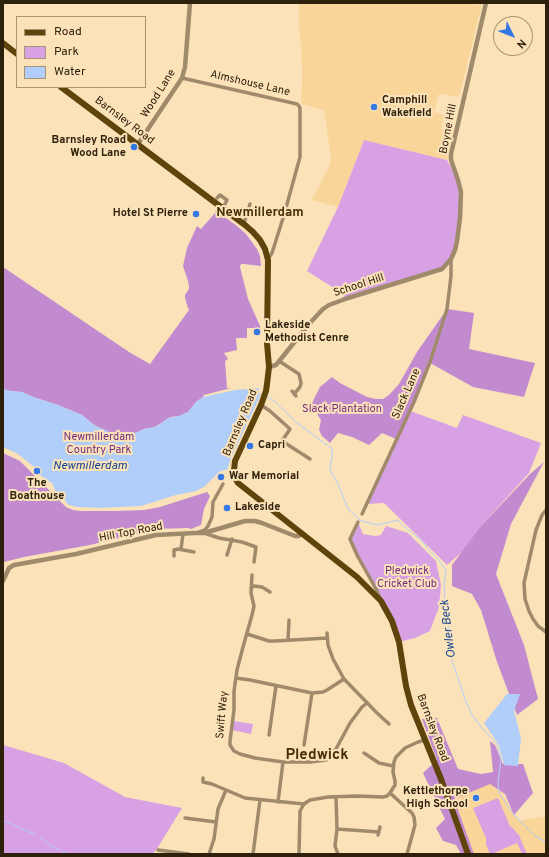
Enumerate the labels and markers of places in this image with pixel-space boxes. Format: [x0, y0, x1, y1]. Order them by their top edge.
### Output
place label: Camphill Wakefield [382, 94, 432, 120]
marker: Camphill Wakefield [369, 102, 379, 112]
place label: Barnsley Road Wood Lane [52, 134, 126, 160]
marker: Barnsley Road Wood Lane [129, 142, 139, 152]
place label: Hotel St Pierre [113, 207, 188, 221]
marker: Hotel St Pierre [191, 209, 201, 219]
place label: Lakeside Methodist Cenre [265, 319, 349, 345]
marker: Lakeside Methodist Cenre [252, 327, 262, 337]
place label: Capri [258, 439, 285, 453]
marker: Capri [245, 441, 255, 451]
marker: The Boathouse [32, 466, 42, 476]
place label: War Memorial [229, 470, 299, 484]
marker: War Memorial [216, 472, 226, 482]
place label: The Boathouse [10, 477, 64, 503]
place label: Lakeside [235, 501, 280, 515]
marker: Lakeside [222, 503, 232, 513]
place label: Kettlethorpe High School [403, 785, 468, 811]
marker: Kettlethorpe High School [471, 793, 481, 803]

